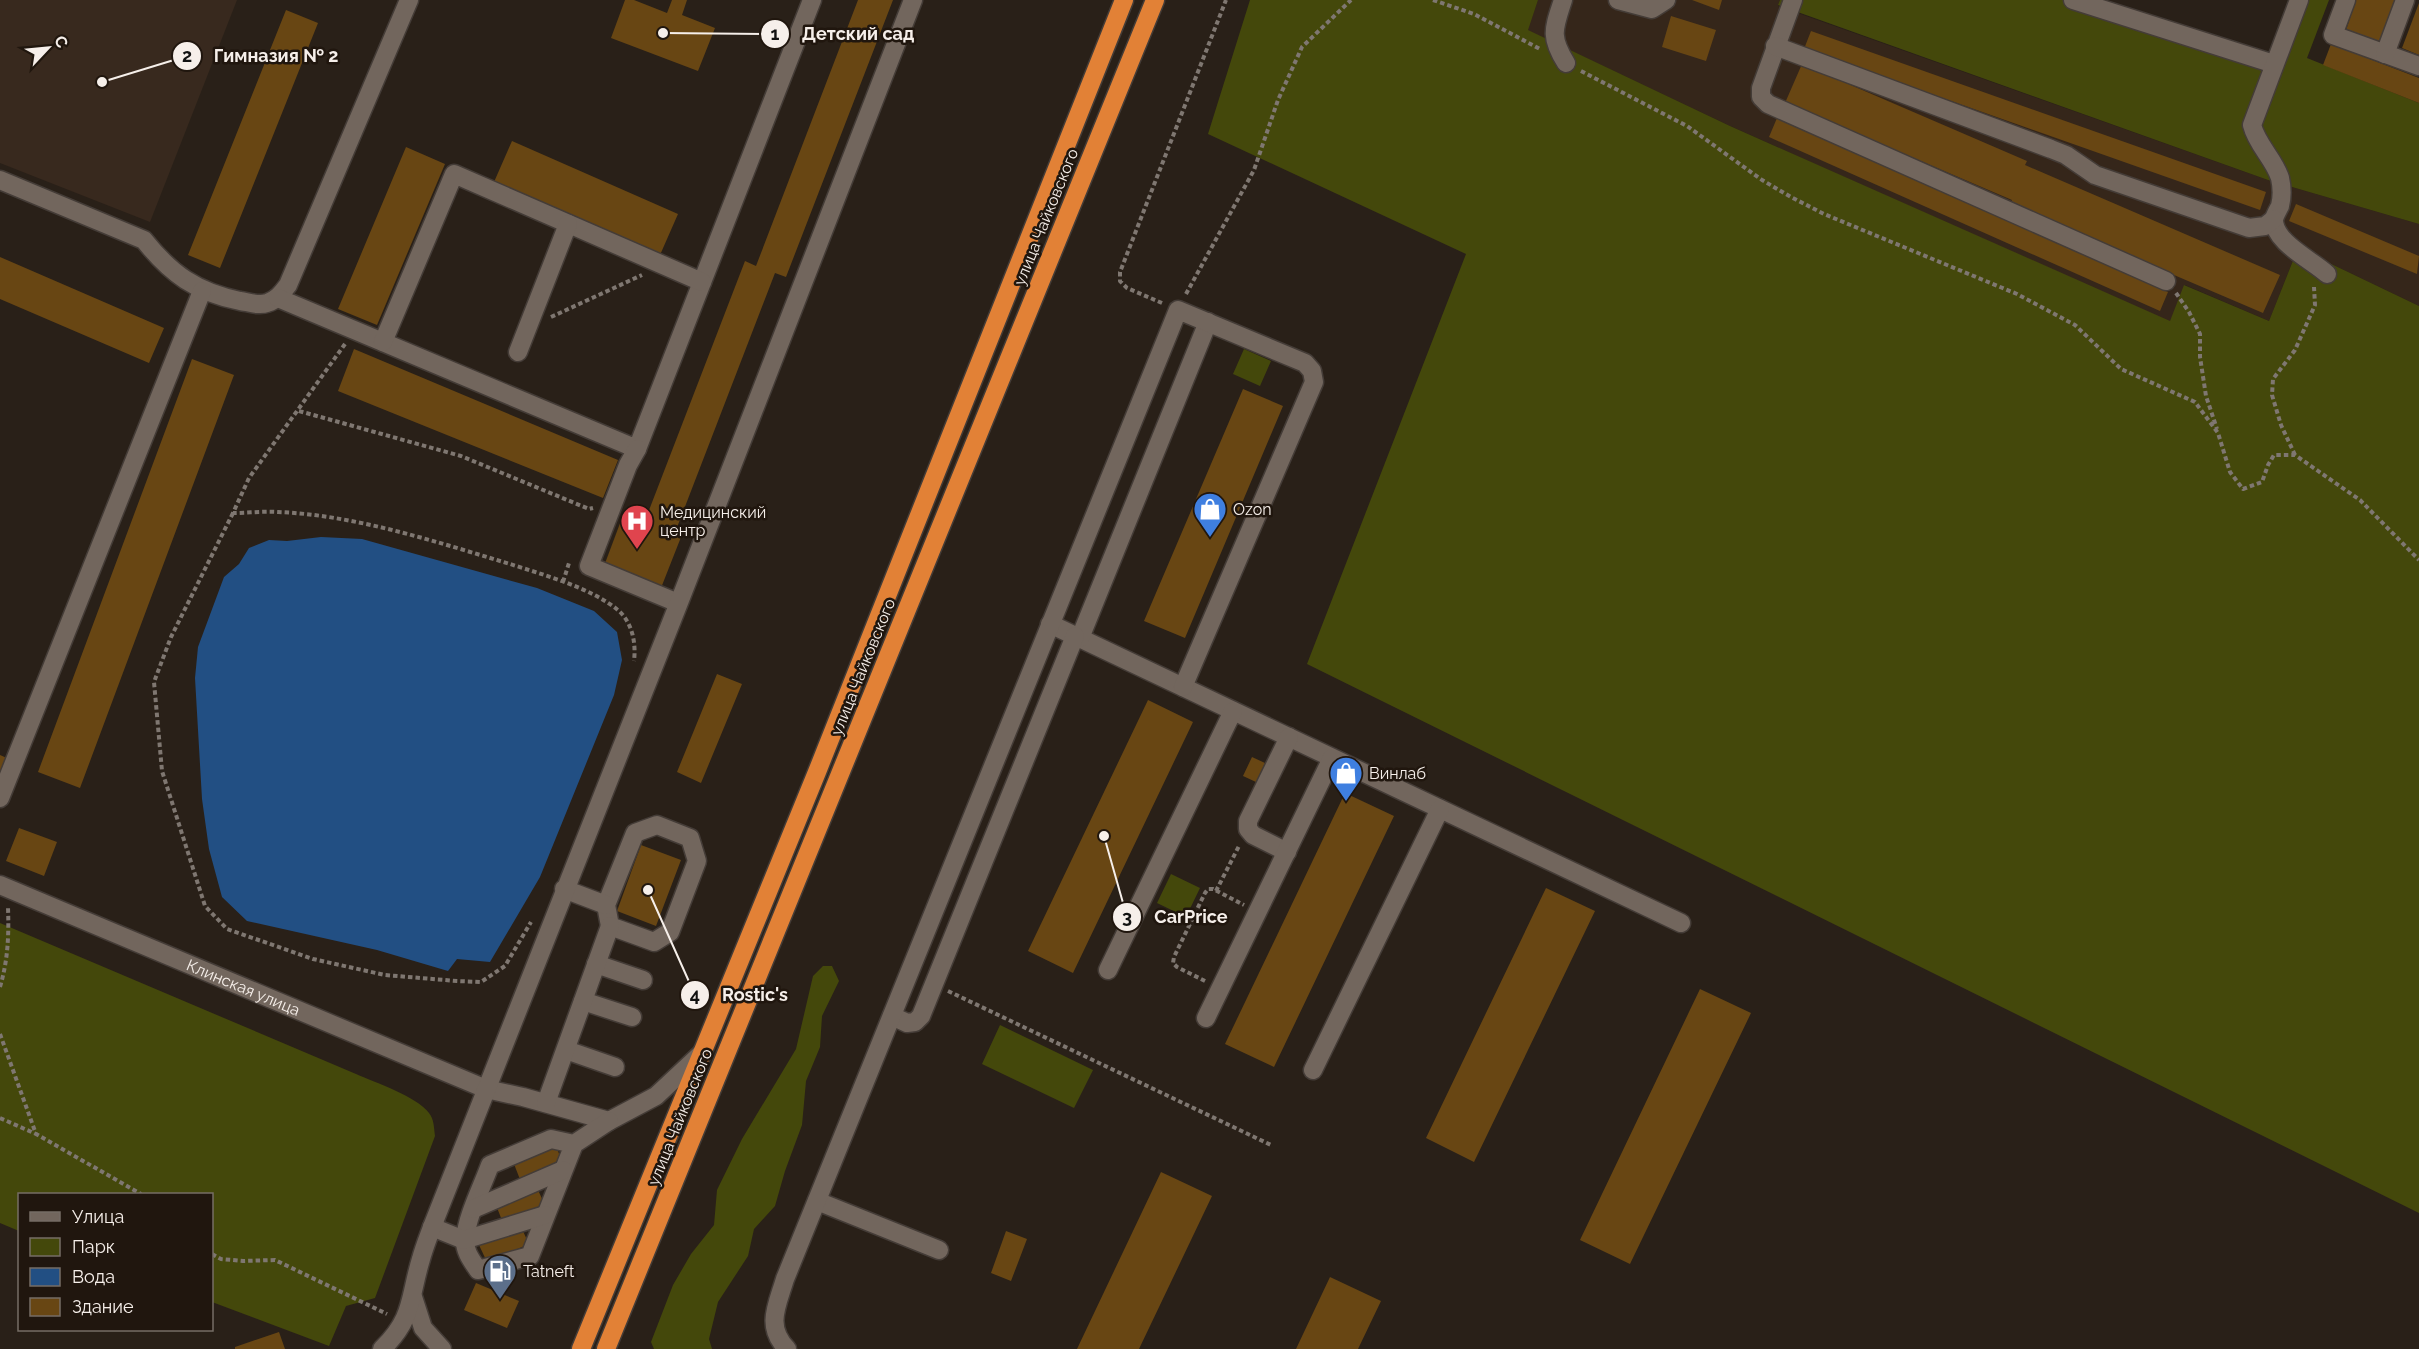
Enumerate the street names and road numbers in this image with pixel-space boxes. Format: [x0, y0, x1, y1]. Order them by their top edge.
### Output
street label: улица Чайковского [1010, 146, 1082, 288]
street label: улица Чайковского [827, 596, 899, 738]
street label: Клинская улица [184, 955, 303, 1019]
street label: улица Чайковского [644, 1046, 716, 1188]

